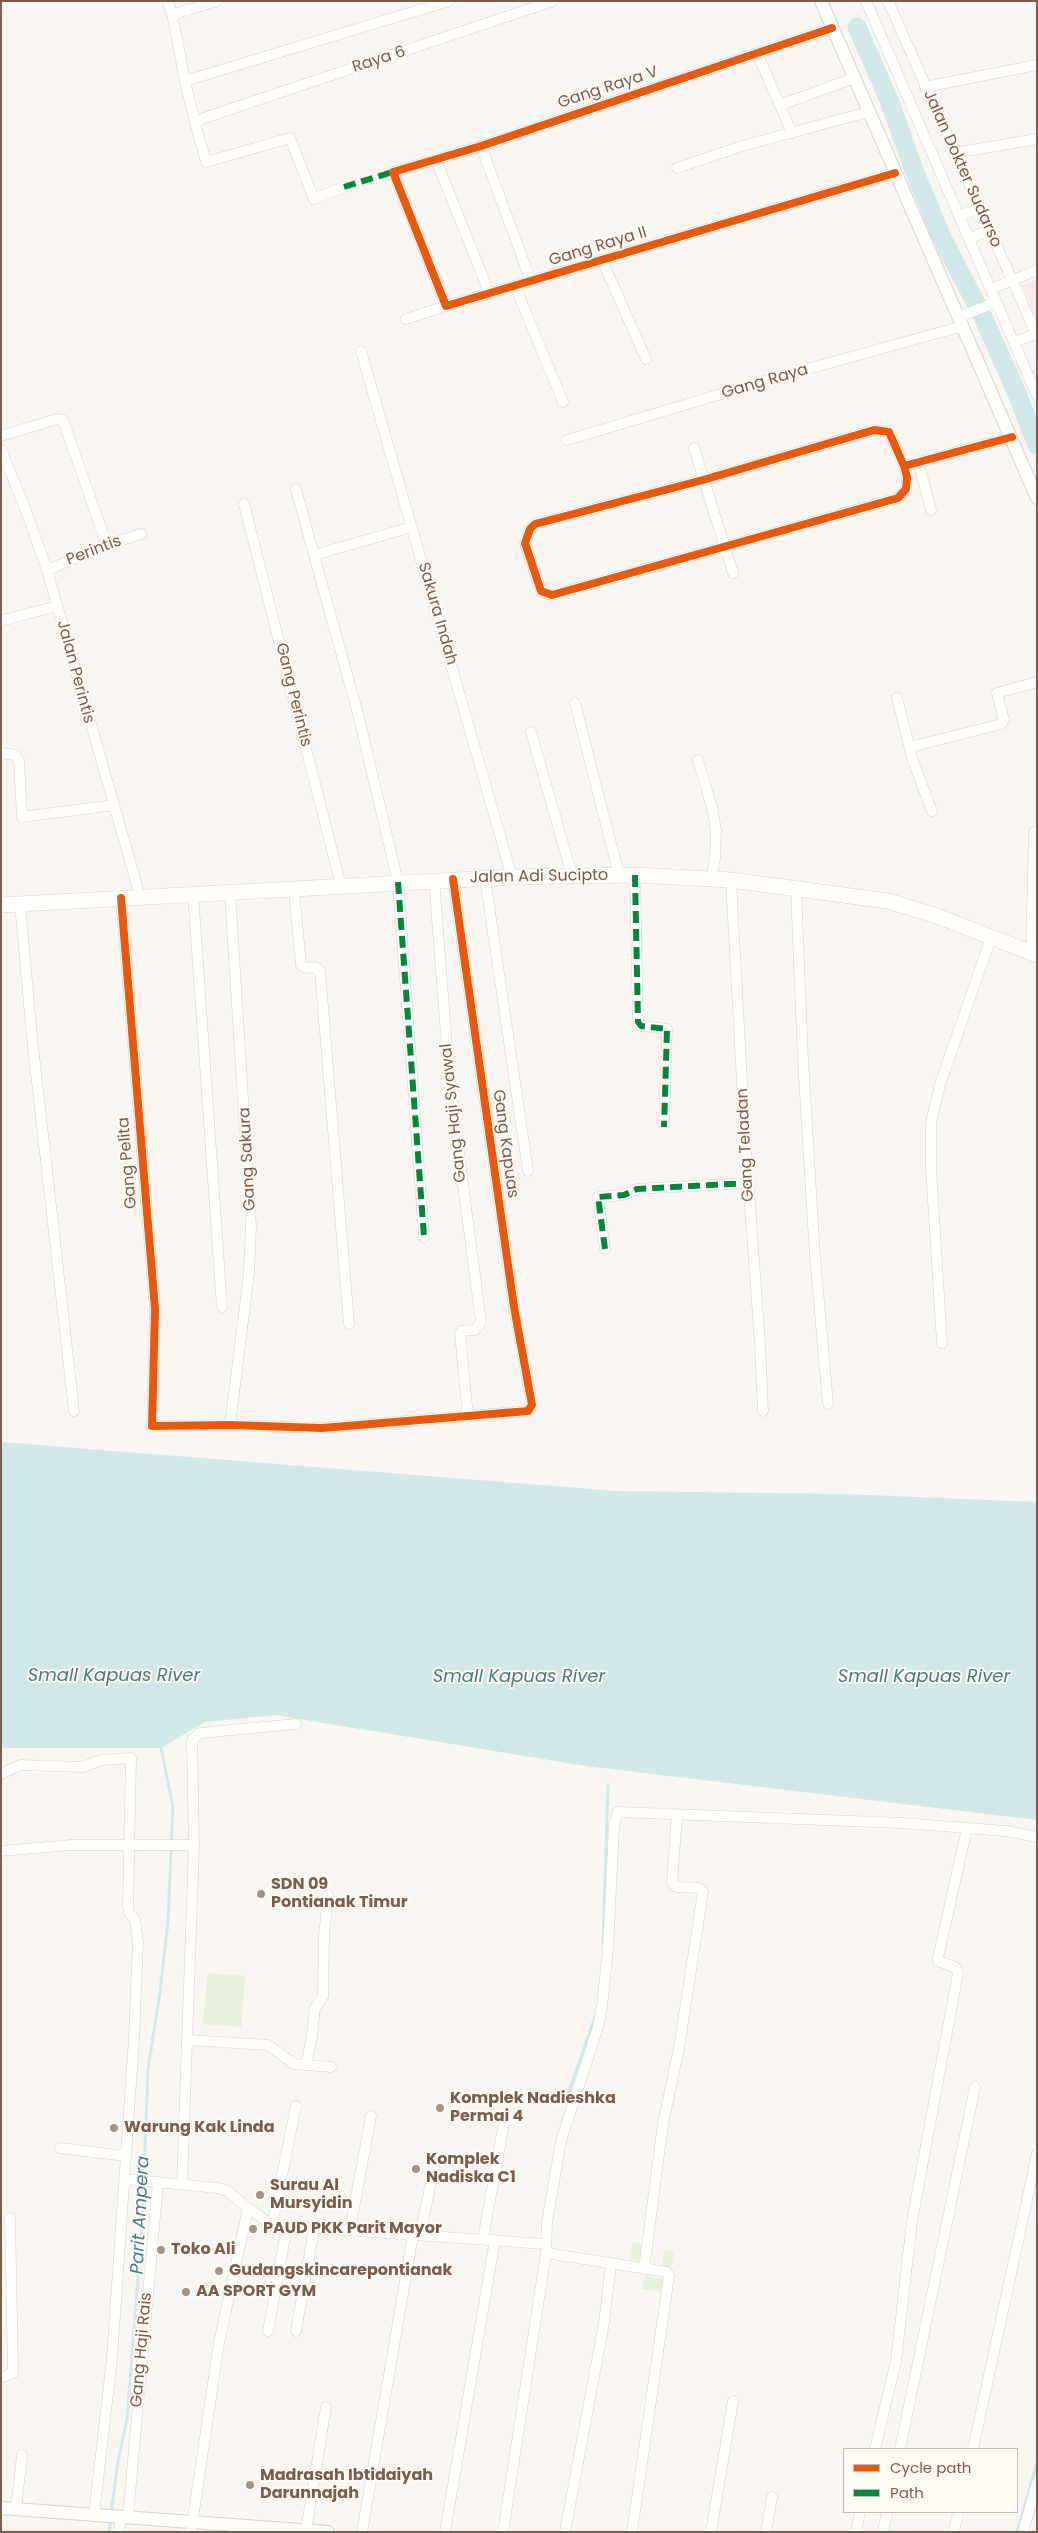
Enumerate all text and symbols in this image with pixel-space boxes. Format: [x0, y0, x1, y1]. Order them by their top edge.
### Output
street label: Raya 6 [350, 42, 408, 78]
street label: Gang Raya V [556, 63, 660, 113]
street label: Jalan Dokter Sudarso [919, 87, 1005, 251]
street label: Gang Raya II [547, 223, 649, 271]
street label: Gang Raya [720, 361, 810, 403]
street label: Perintis [64, 532, 124, 570]
street label: Sakura Indah [413, 561, 461, 667]
street label: Jalan Perintis [52, 618, 98, 726]
street label: Gang Perintis [271, 641, 315, 749]
street label: Jalan Adi Sucipto [470, 866, 608, 888]
street label: Gang Haji Syawal [437, 1043, 471, 1183]
street label: Gang Teladan [733, 1088, 759, 1202]
street label: Gang Kapuas [488, 1089, 522, 1199]
street label: Gang Sakura [236, 1107, 260, 1211]
street label: Gang Pelita [114, 1116, 142, 1210]
water label: Small Kapuas River [28, 1665, 200, 1687]
water label: Small Kapuas River [433, 1666, 605, 1688]
water label: Small Kapuas River [838, 1666, 1010, 1688]
place label: SDN 09 Pontianak Timur [271, 1875, 408, 1913]
marker: SDN 09 Pontianak Timur [255, 1888, 267, 1900]
place label: Komplek Nadieshka Permai 4 [450, 2089, 616, 2127]
marker: Komplek Nadieshka Permai 4 [434, 2102, 446, 2114]
place label: Warung Kak Linda [124, 2118, 275, 2138]
marker: Warung Kak Linda [108, 2122, 120, 2134]
place label: Komplek Nadiska C1 [426, 2150, 516, 2188]
water label: Parit Ampera [127, 2155, 155, 2275]
marker: Komplek Nadiska C1 [410, 2163, 422, 2175]
place label: Surau Al Mursyidin [270, 2176, 352, 2214]
marker: Surau Al Mursyidin [254, 2189, 266, 2201]
place label: PAUD PKK Parit Mayor [263, 2219, 442, 2239]
marker: PAUD PKK Parit Mayor [247, 2223, 259, 2235]
place label: Toko Ali [171, 2240, 235, 2260]
marker: Toko Ali [155, 2244, 167, 2256]
place label: Gudangskincarepontianak [229, 2261, 452, 2281]
marker: Gudangskincarepontianak [213, 2265, 225, 2277]
place label: AA SPORT GYM [196, 2282, 316, 2302]
marker: AA SPORT GYM [180, 2286, 192, 2298]
street label: Gang Haji Rais [127, 2292, 157, 2408]
legend [843, 2448, 1018, 2513]
text: Cycle path [890, 2457, 971, 2478]
place label: Madrasah Ibtidaiyah Darunnajah [260, 2466, 433, 2504]
marker: Madrasah Ibtidaiyah Darunnajah [244, 2479, 256, 2491]
text: Path [890, 2482, 924, 2503]

